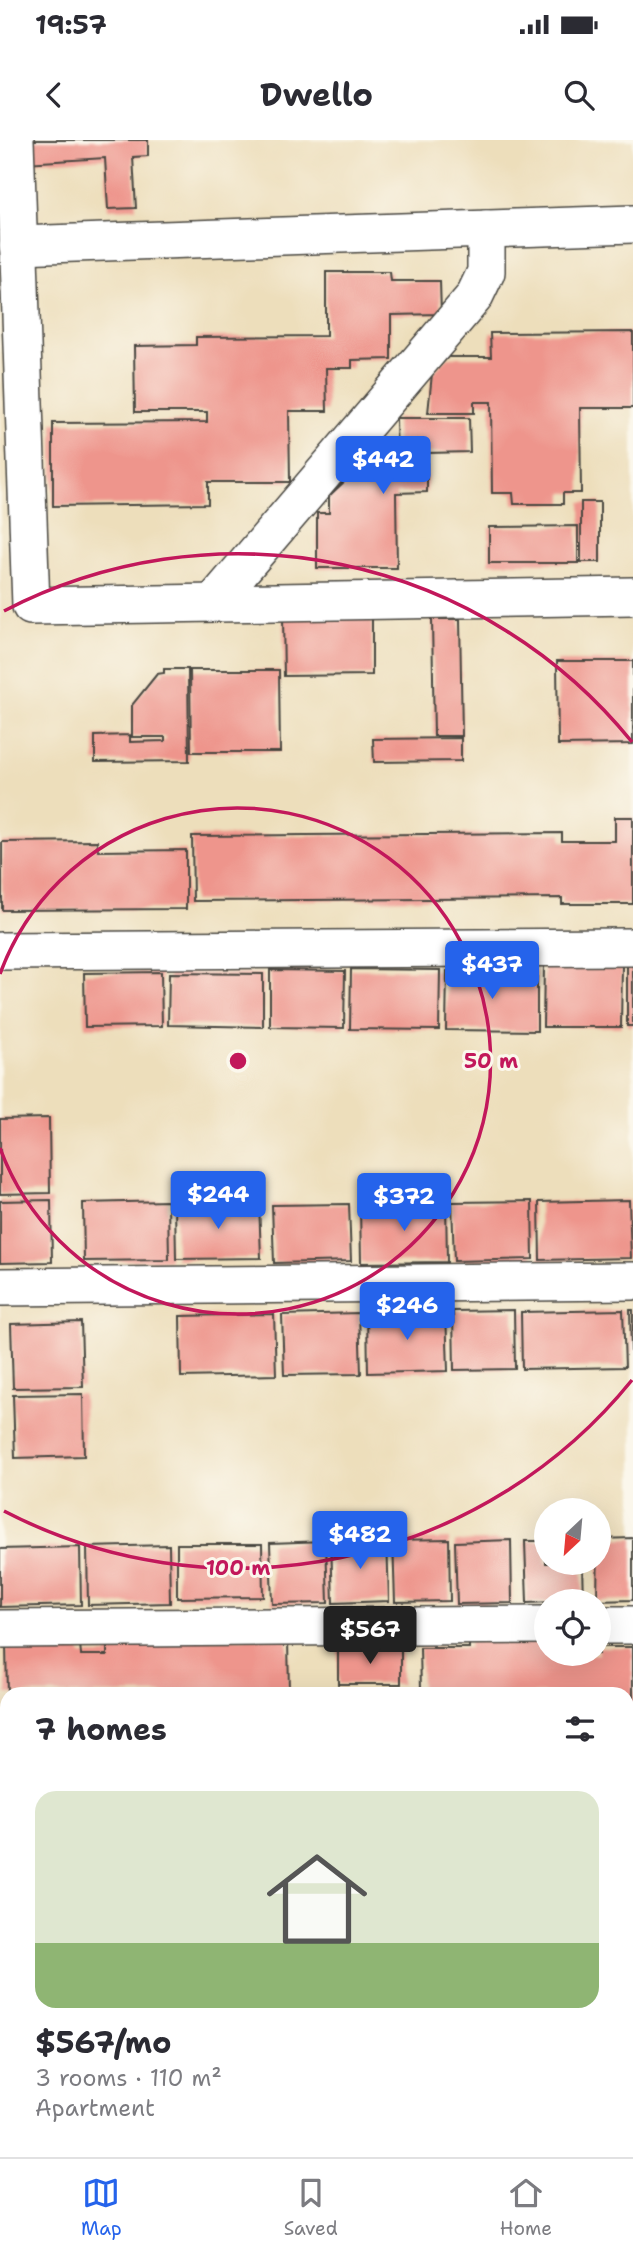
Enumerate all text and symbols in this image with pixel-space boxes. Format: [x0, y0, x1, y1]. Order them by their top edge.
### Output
text: 19:57 [35, 7, 107, 42]
text: Dwello [260, 73, 373, 116]
icon: back [35, 76, 73, 114]
icon: search [560, 76, 598, 114]
pin: $442 [342, 436, 424, 496]
text: $442 [352, 444, 414, 474]
pin: $437 [451, 942, 533, 1001]
text: $437 [461, 949, 523, 979]
text: 50 m [464, 1047, 518, 1075]
centre of rings [226, 1049, 250, 1073]
pin: $244 [177, 1172, 259, 1231]
pin: $372 [363, 1174, 445, 1233]
text: $244 [187, 1179, 249, 1209]
text: $372 [373, 1181, 435, 1211]
pin: $246 [366, 1282, 448, 1342]
text: $246 [376, 1290, 438, 1320]
north arrow [534, 1498, 611, 1575]
map controls [534, 1498, 611, 1666]
pin: $482 [319, 1512, 401, 1571]
text: $482 [328, 1519, 392, 1549]
text: 100 m [206, 1554, 270, 1582]
button: locate [534, 1589, 611, 1666]
pin: $567 [329, 1606, 411, 1666]
text: $567 [339, 1614, 401, 1644]
text: 7 homes [35, 1709, 167, 1750]
icon: filters [561, 1710, 599, 1748]
icon: home [254, 1836, 380, 1962]
text: $567/mo [35, 2022, 172, 2063]
text: 3 rooms · 110 m² [35, 2063, 222, 2093]
text: Apartment [35, 2093, 155, 2123]
tab: Map [81, 2174, 122, 2241]
tab: Saved [284, 2174, 338, 2241]
tab: Home [500, 2174, 552, 2241]

